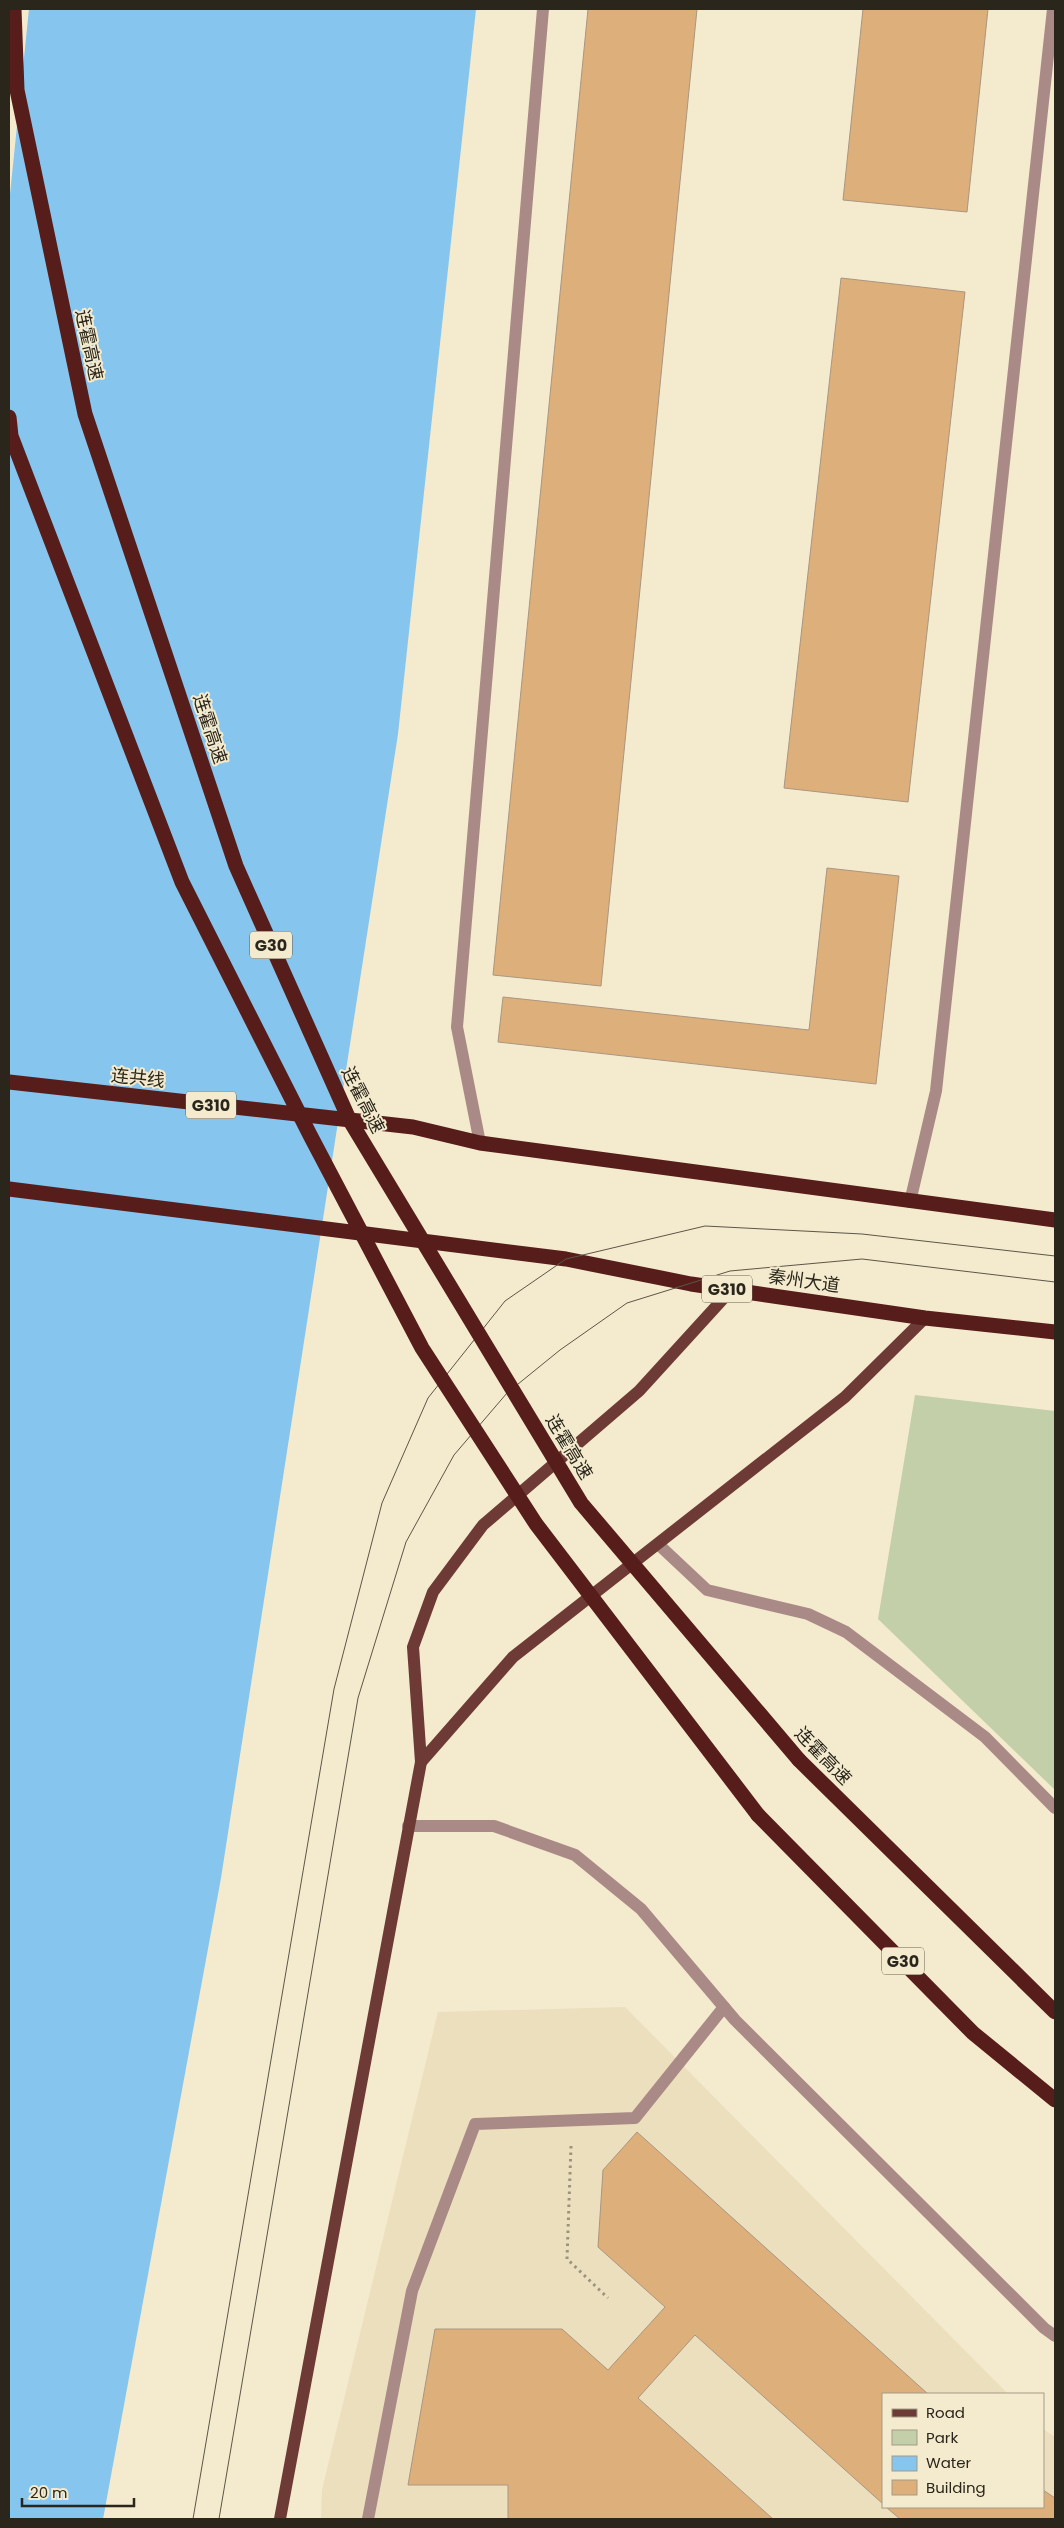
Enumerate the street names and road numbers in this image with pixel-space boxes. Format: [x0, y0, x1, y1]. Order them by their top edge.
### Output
street label: 连霍高速 [70, 307, 109, 383]
street label: 连霍高速 [187, 691, 233, 767]
road number: G30 [250, 932, 292, 958]
street label: 连共线 [110, 1062, 166, 1093]
street label: 连霍高速 [336, 1062, 391, 1138]
road number: G310 [186, 1092, 236, 1118]
street label: 秦州大道 [767, 1263, 841, 1298]
road number: G310 [702, 1276, 752, 1302]
street label: 连霍高速 [540, 1409, 599, 1484]
street label: 连霍高速 [789, 1721, 857, 1790]
road number: G30 [882, 1948, 924, 1974]

